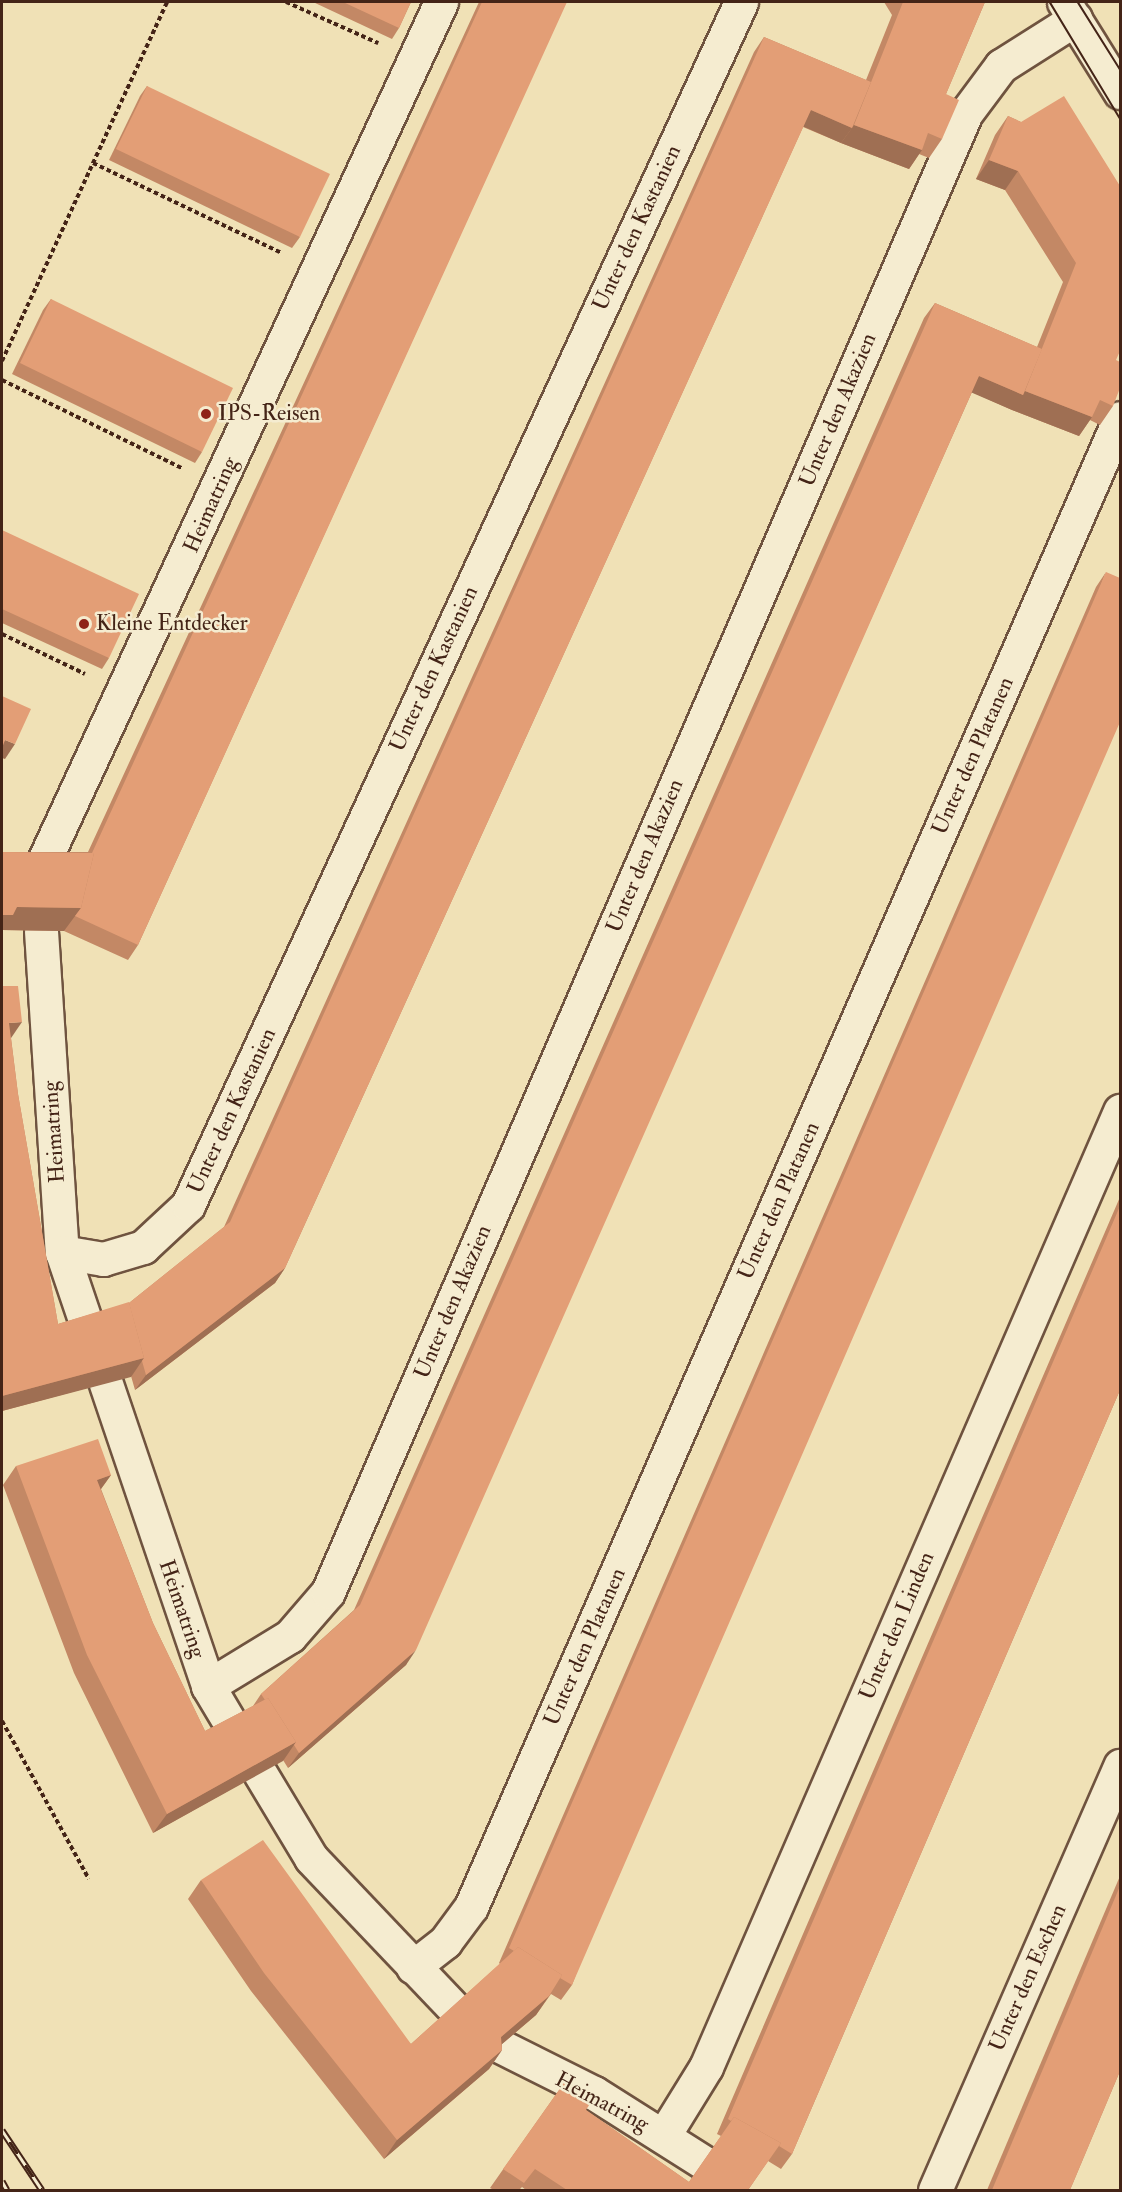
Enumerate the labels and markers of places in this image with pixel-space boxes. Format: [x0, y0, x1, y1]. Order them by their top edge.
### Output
place label: IPS-Reisen [218, 401, 320, 427]
marker: IPS-Reisen [199, 407, 213, 421]
place label: Kleine Entdecker [96, 611, 248, 637]
marker: Kleine Entdecker [77, 617, 91, 631]

